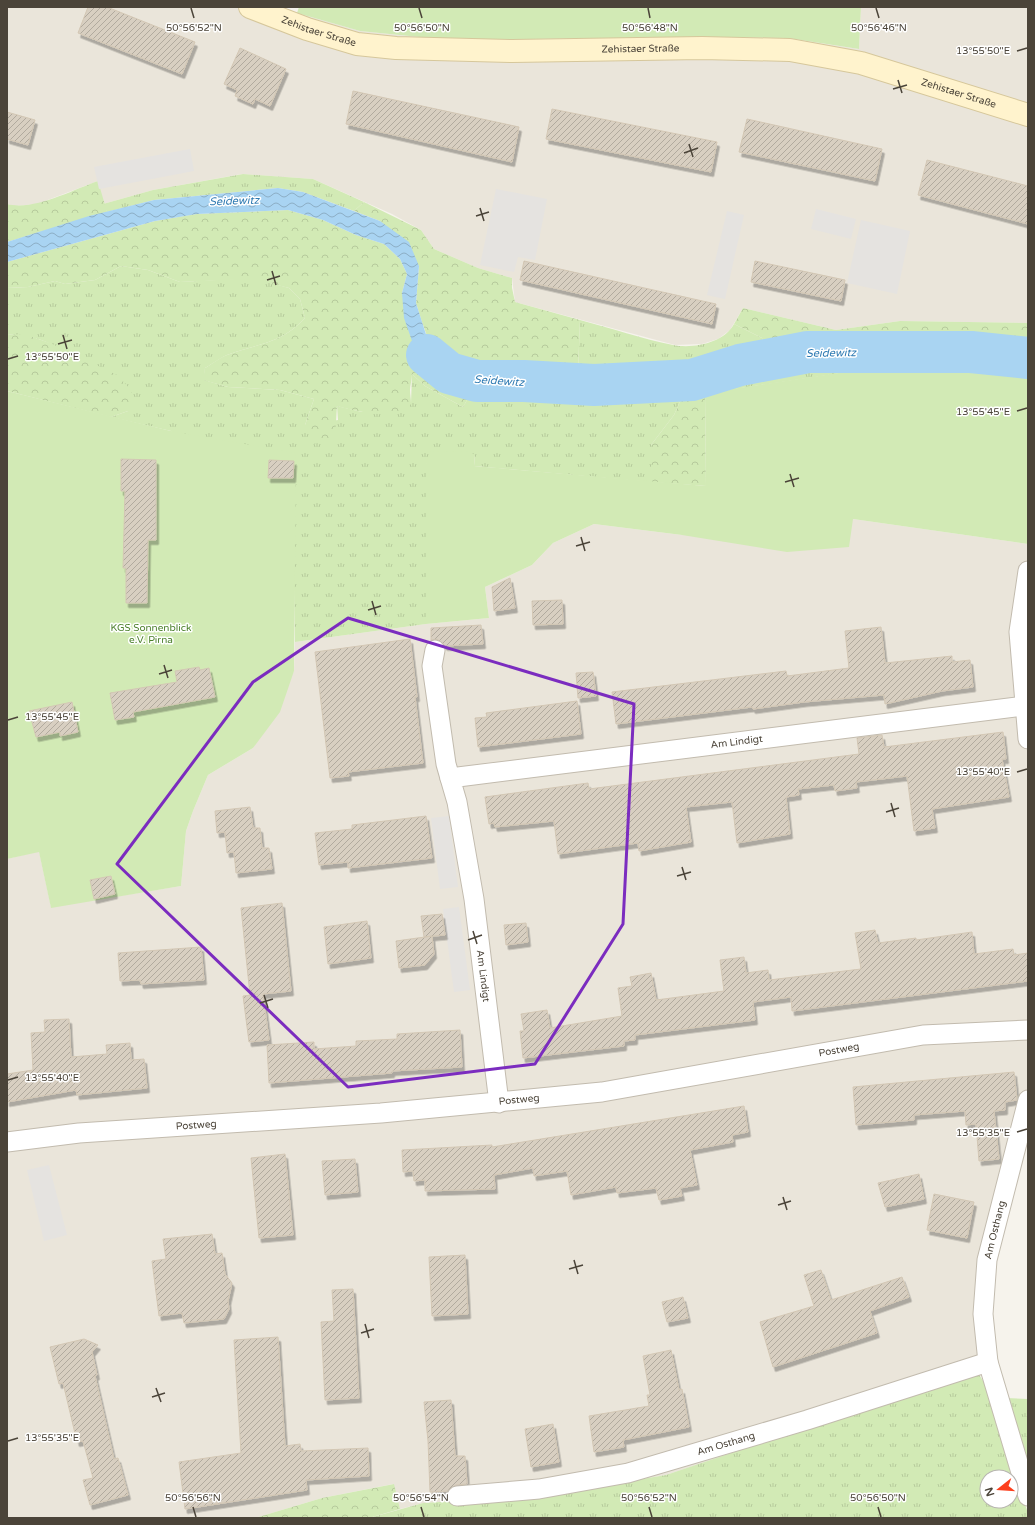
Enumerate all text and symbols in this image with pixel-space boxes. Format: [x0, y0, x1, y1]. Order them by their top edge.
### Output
street label: Zehistaer Straße [280, 14, 358, 49]
text: 50°56'52"N [166, 22, 222, 34]
text: 50°56'50"N [394, 22, 450, 34]
text: 50°56'48"N [622, 22, 678, 34]
text: 50°56'46"N [851, 22, 907, 34]
street label: Zehistaer Straße [601, 42, 680, 56]
text: 13°55'50"E [956, 45, 1010, 57]
street label: Zehistaer Straße [920, 76, 998, 111]
water label: Seidewitz [209, 194, 261, 208]
water label: Seidewitz [806, 346, 858, 360]
text: 13°55'50"E [25, 351, 79, 363]
water label: Seidewitz [474, 373, 526, 389]
text: 13°55'45"E [956, 406, 1010, 418]
park label: KGS Sonnenblick e.V. Pirna [111, 622, 192, 646]
text: 13°55'45"E [25, 711, 79, 723]
street label: Am Lindigt [710, 733, 764, 751]
text: 13°55'40"E [956, 766, 1010, 778]
street label: Am Lindigt [474, 949, 492, 1003]
street label: Postweg [818, 1040, 860, 1059]
text: 13°55'40"E [25, 1072, 79, 1084]
street label: Postweg [498, 1092, 540, 1108]
street label: Postweg [175, 1118, 217, 1133]
text: 13°55'35"E [956, 1127, 1010, 1139]
street label: Am Osthang [982, 1199, 1008, 1261]
street label: Am Osthang [696, 1430, 757, 1458]
text: 13°55'35"E [25, 1432, 79, 1444]
north arrow [979, 1469, 1019, 1509]
text: N [982, 1486, 997, 1498]
text: 50°56'56"N [165, 1492, 221, 1504]
text: 50°56'54"N [393, 1492, 449, 1504]
text: 50°56'52"N [621, 1492, 677, 1504]
text: 50°56'50"N [850, 1492, 906, 1504]

